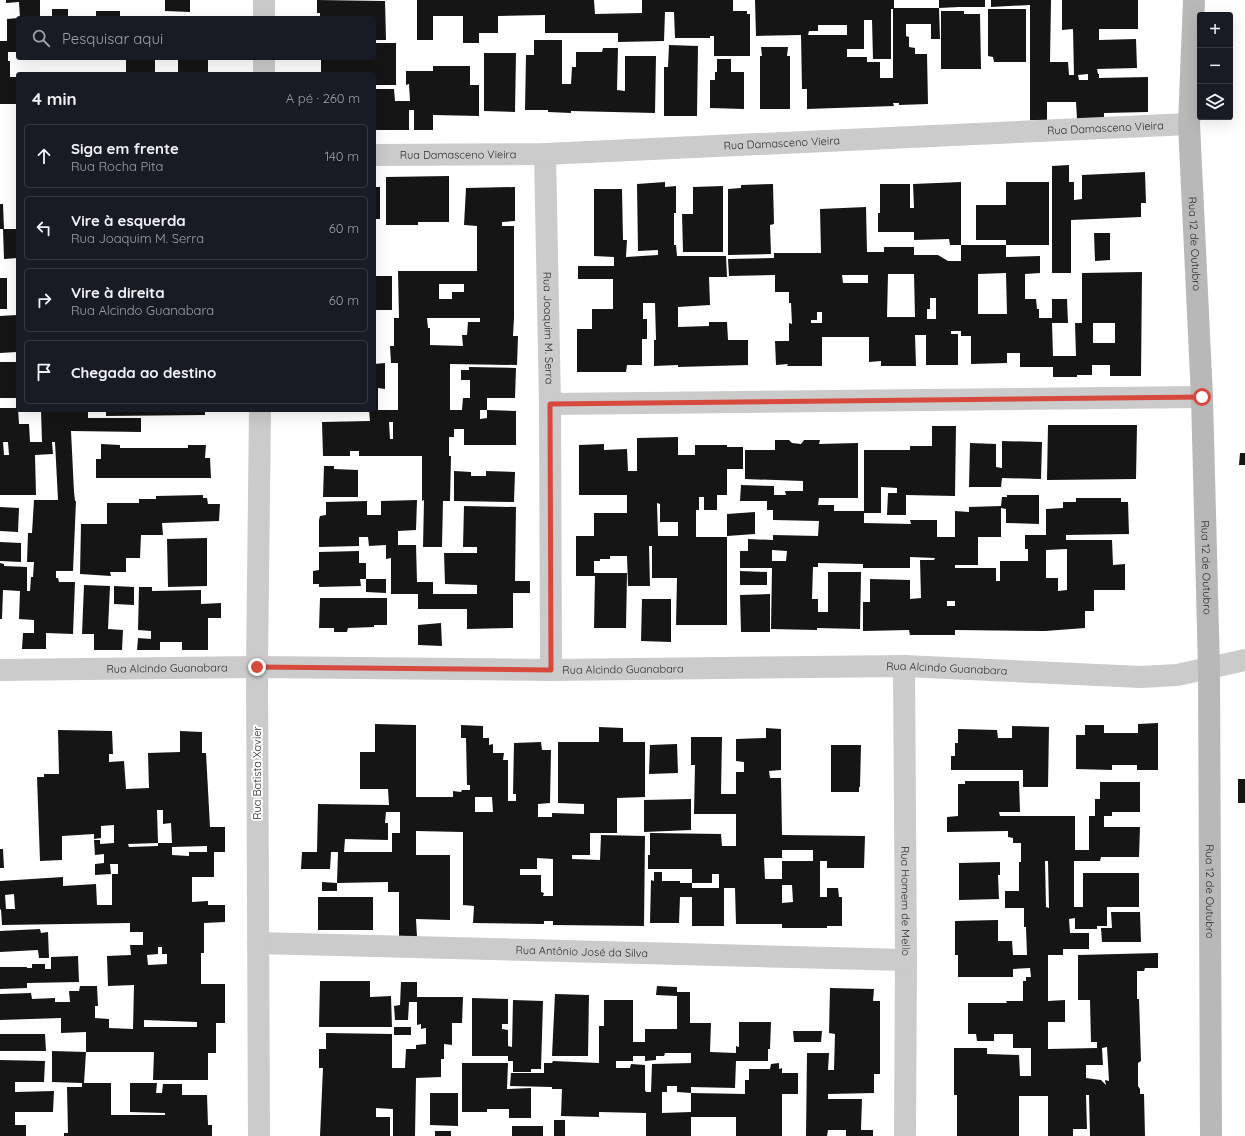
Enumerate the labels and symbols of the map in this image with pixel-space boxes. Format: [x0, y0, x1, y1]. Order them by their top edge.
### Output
street label: Rua Damasceno Vieira [1047, 118, 1164, 138]
street label: Rua Damasceno Vieira [723, 133, 840, 153]
street label: Rua Damasceno Vieira [400, 147, 516, 162]
street label: Rua 12 de Outubro [1185, 196, 1204, 292]
street label: Rua Joaquim M. Serra [540, 271, 557, 384]
route start [1193, 388, 1211, 406]
street label: Rua 12 de Outubro [1198, 520, 1215, 615]
route end [248, 658, 266, 676]
street label: Rua Alcindo Guanabara [886, 659, 1008, 678]
street label: Rua Alcindo Guanabara [106, 660, 228, 676]
street label: Rua Alcindo Guanabara [562, 661, 684, 677]
street label: Rua Batista Xavier [250, 725, 264, 820]
street label: Rua 12 de Outubro [1203, 844, 1217, 939]
street label: Rua Homem de Mello [898, 846, 913, 956]
street label: Rua Antônio José da Silva [515, 943, 648, 960]

